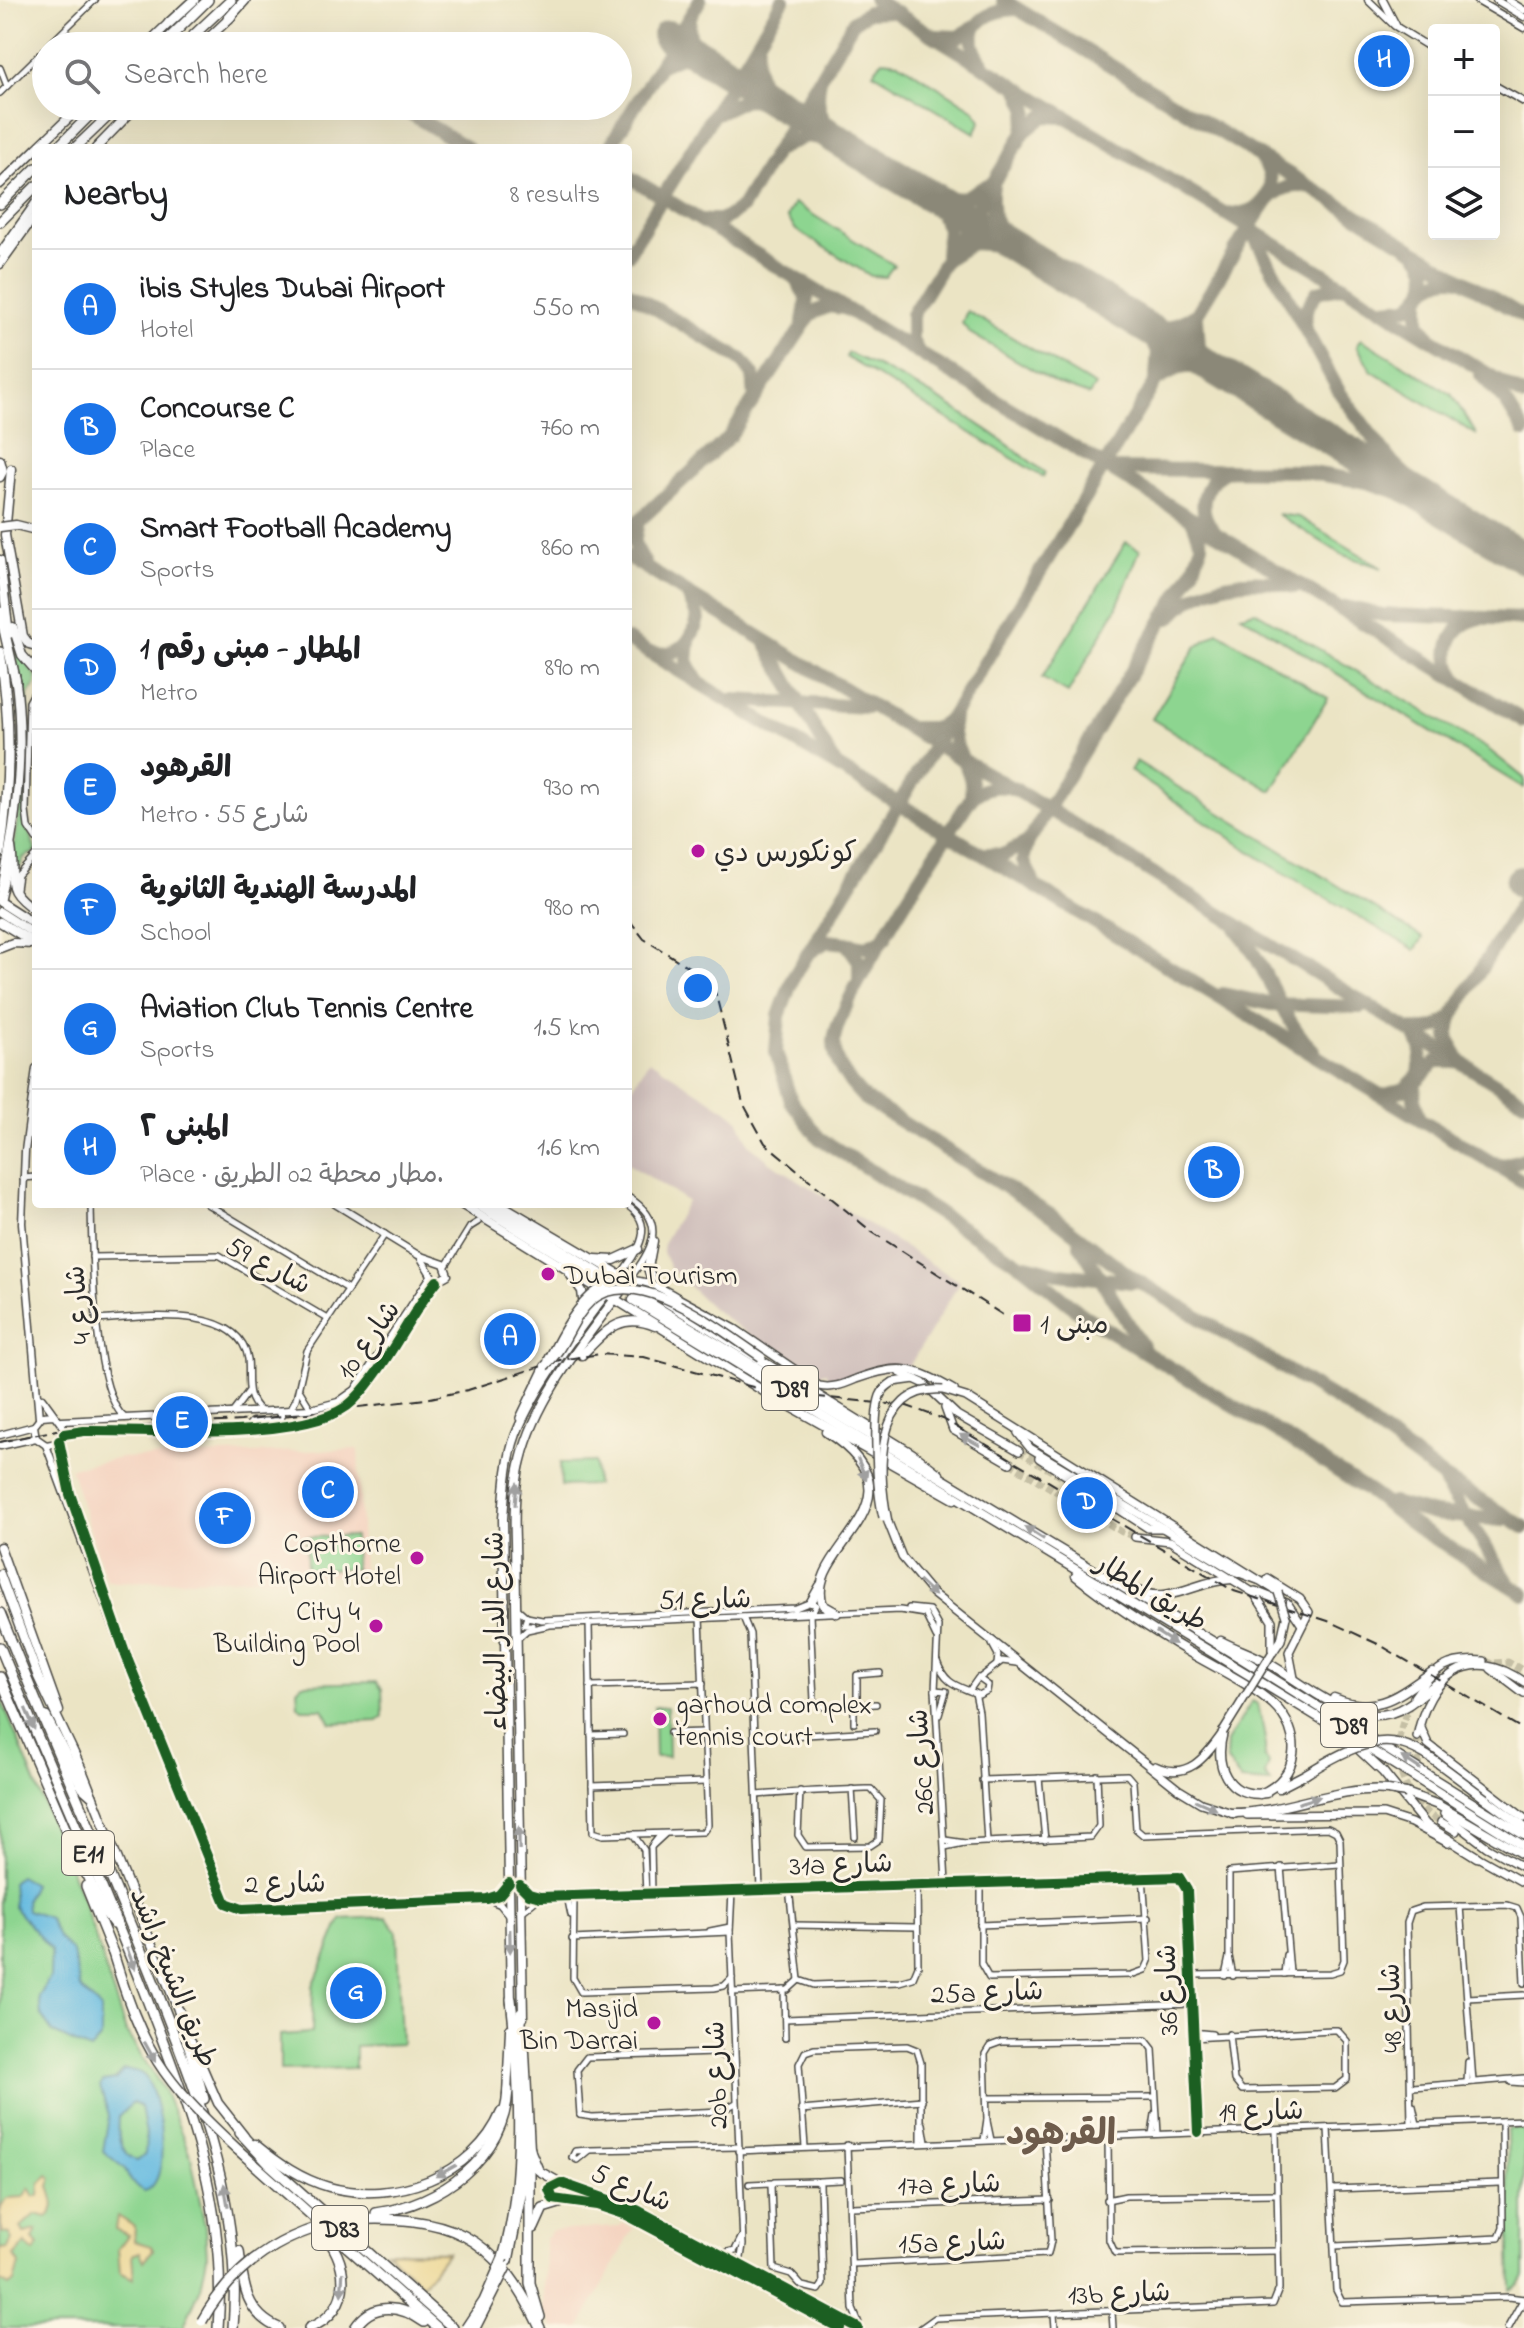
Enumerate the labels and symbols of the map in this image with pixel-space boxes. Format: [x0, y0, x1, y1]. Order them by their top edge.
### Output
pin: H [1358, 31, 1410, 91]
place label: كونكورس دي [714, 834, 857, 875]
marker: كونكورس دي [689, 842, 707, 860]
your location [678, 968, 718, 1008]
pin: B [1188, 1142, 1240, 1202]
street label: شارع 59 [217, 1227, 318, 1307]
place label: Dubai Tourism [563, 1257, 738, 1298]
street label: شارع 4 [56, 1263, 105, 1346]
marker: Dubai Tourism [539, 1265, 557, 1283]
street label: شارع 10 [328, 1293, 412, 1389]
place label: مبنى 1 [1040, 1306, 1109, 1347]
pin: A [484, 1309, 536, 1369]
marker: مبنى 1 [1011, 1312, 1033, 1334]
road number: D89 [762, 1366, 818, 1410]
pin: E [156, 1392, 208, 1452]
one-way arrow [959, 1434, 981, 1448]
one-way arrow [856, 1457, 869, 1481]
pin: C [302, 1462, 354, 1522]
pin: D [1061, 1473, 1113, 1533]
one-way arrow [510, 1481, 523, 1506]
pin: F [199, 1488, 251, 1548]
place label: Copthorne Airport Hotel [258, 1525, 401, 1598]
one-way arrow [1023, 1526, 1045, 1540]
street label: شارع الدار البيضاء [475, 1531, 520, 1731]
street label: طريق المطار [1085, 1543, 1214, 1644]
marker: Copthorne Airport Hotel [408, 1549, 426, 1567]
one-way arrow [917, 1579, 936, 1597]
street label: شارع 51 [658, 1580, 752, 1623]
place label: City 4 Building Pool [213, 1593, 360, 1666]
marker: City 4 Building Pool [367, 1617, 385, 1635]
one-way arrow [1155, 1630, 1177, 1644]
place label: garhoud complex tennis court [675, 1686, 872, 1759]
road number: D89 [1321, 1703, 1377, 1747]
one-way arrow [24, 1707, 37, 1731]
street label: 26c شارع [899, 1707, 948, 1816]
marker: garhoud complex tennis court [651, 1710, 669, 1728]
one-way arrow [1400, 1756, 1421, 1771]
one-way arrow [1297, 1794, 1321, 1806]
one-way arrow [1194, 1798, 1218, 1811]
one-way arrow [513, 1825, 525, 1850]
road number: E11 [62, 1831, 114, 1875]
street label: 31a شارع [789, 1844, 893, 1889]
street label: شارع 2 [244, 1864, 326, 1907]
street label: طريق الشيخ راشد [117, 1882, 226, 2074]
one-way arrow [504, 1929, 516, 1954]
street label: شارع 36 [1147, 1943, 1192, 2036]
one-way arrow [125, 1947, 138, 1971]
street label: شارع 48 [1371, 1962, 1416, 2053]
pin: G [330, 1963, 382, 2023]
street label: 25a شارع [930, 1972, 1044, 2017]
place label: Masjid Bin Darrai [519, 1990, 638, 2063]
marker: Masjid Bin Darrai [645, 2014, 663, 2032]
street label: 20b شارع [696, 2020, 741, 2130]
one-way arrow [143, 2040, 157, 2063]
street label: شارع 19 [1218, 2092, 1304, 2135]
district label: القرهود [1006, 2109, 1116, 2162]
street label: شارع 5 [584, 2154, 677, 2224]
street label: 17a شارع [897, 2164, 1001, 2209]
one-way arrow [435, 2165, 458, 2178]
one-way arrow [220, 2182, 232, 2207]
road number: D83 [312, 2206, 368, 2250]
street label: 15a شارع [898, 2222, 1007, 2267]
one-way arrow [335, 2272, 348, 2297]
street label: 13b شارع [1067, 2273, 1171, 2318]

